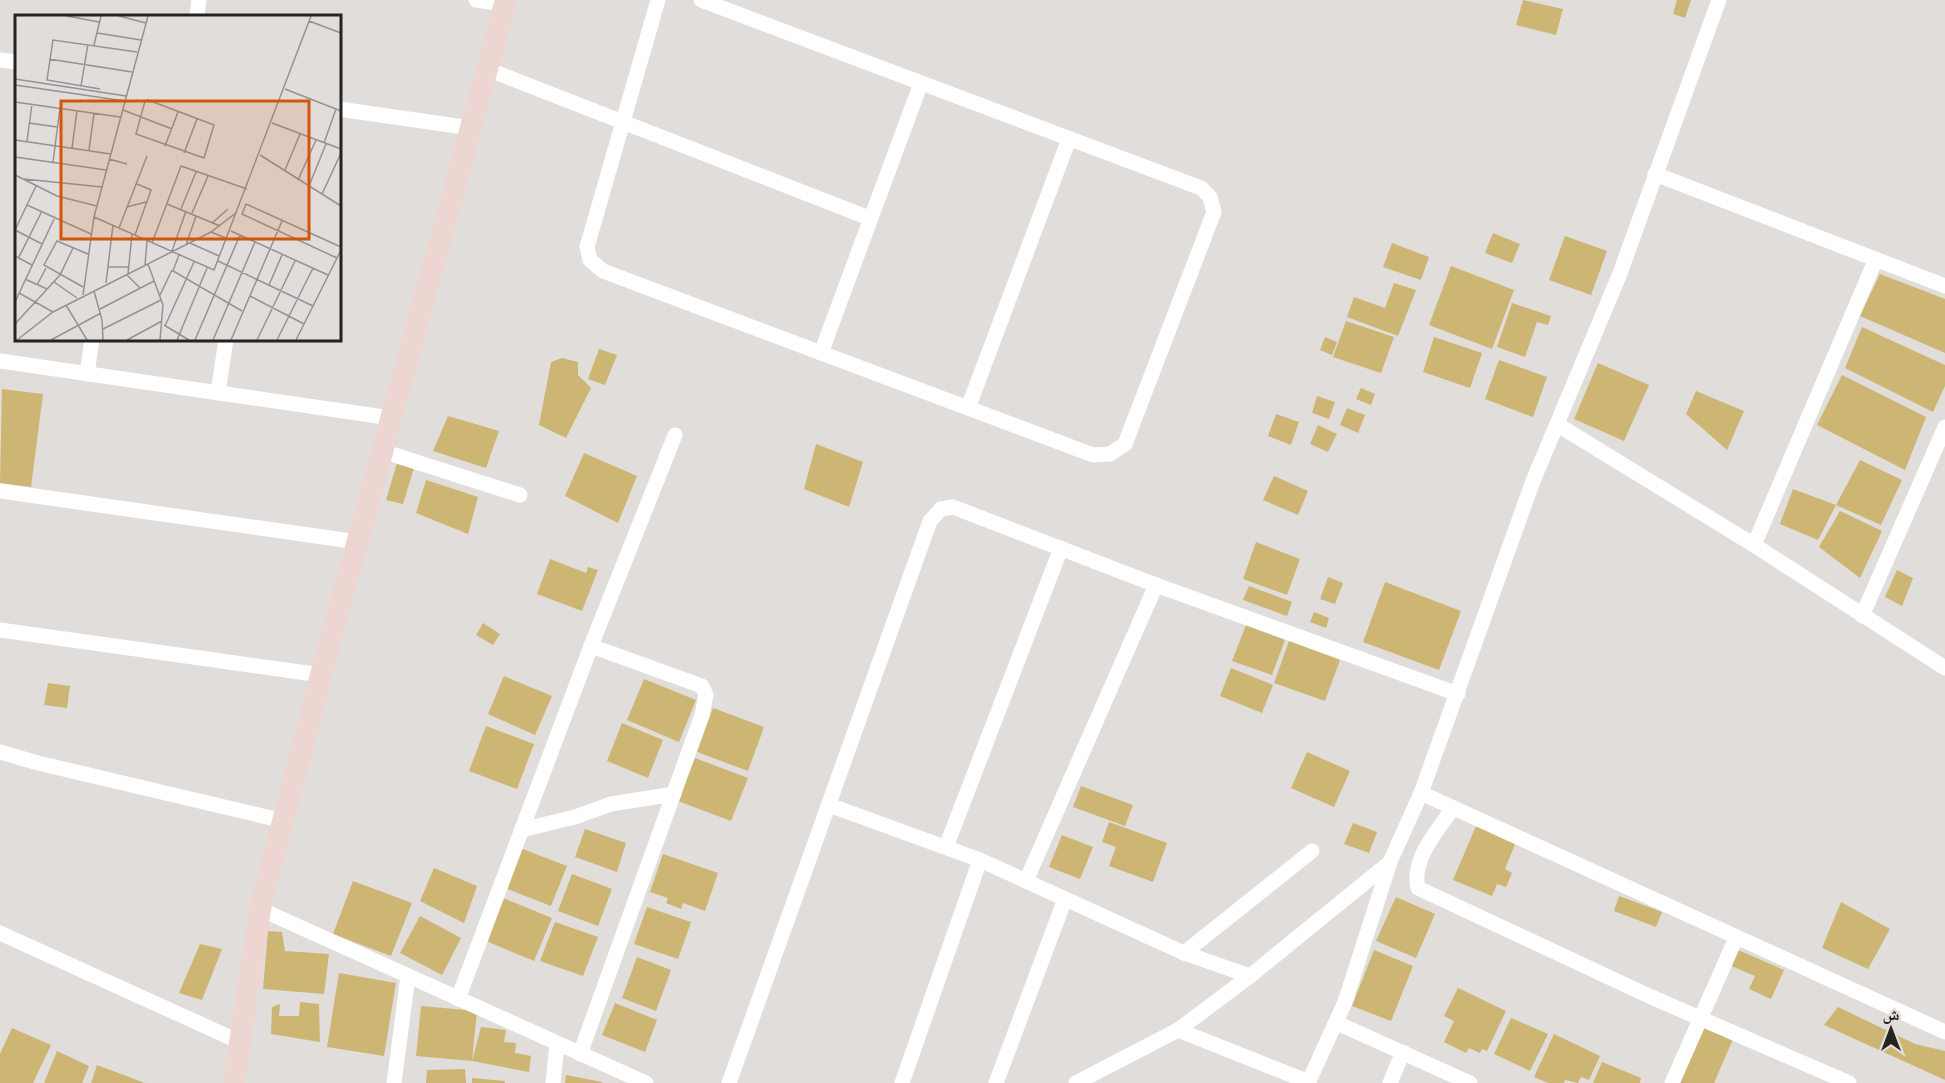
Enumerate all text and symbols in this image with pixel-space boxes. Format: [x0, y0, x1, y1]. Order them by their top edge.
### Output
inset map [15, 15, 340, 340]
north arrow [1861, 999, 1921, 1059]
text: ش [1883, 1001, 1900, 1025]

